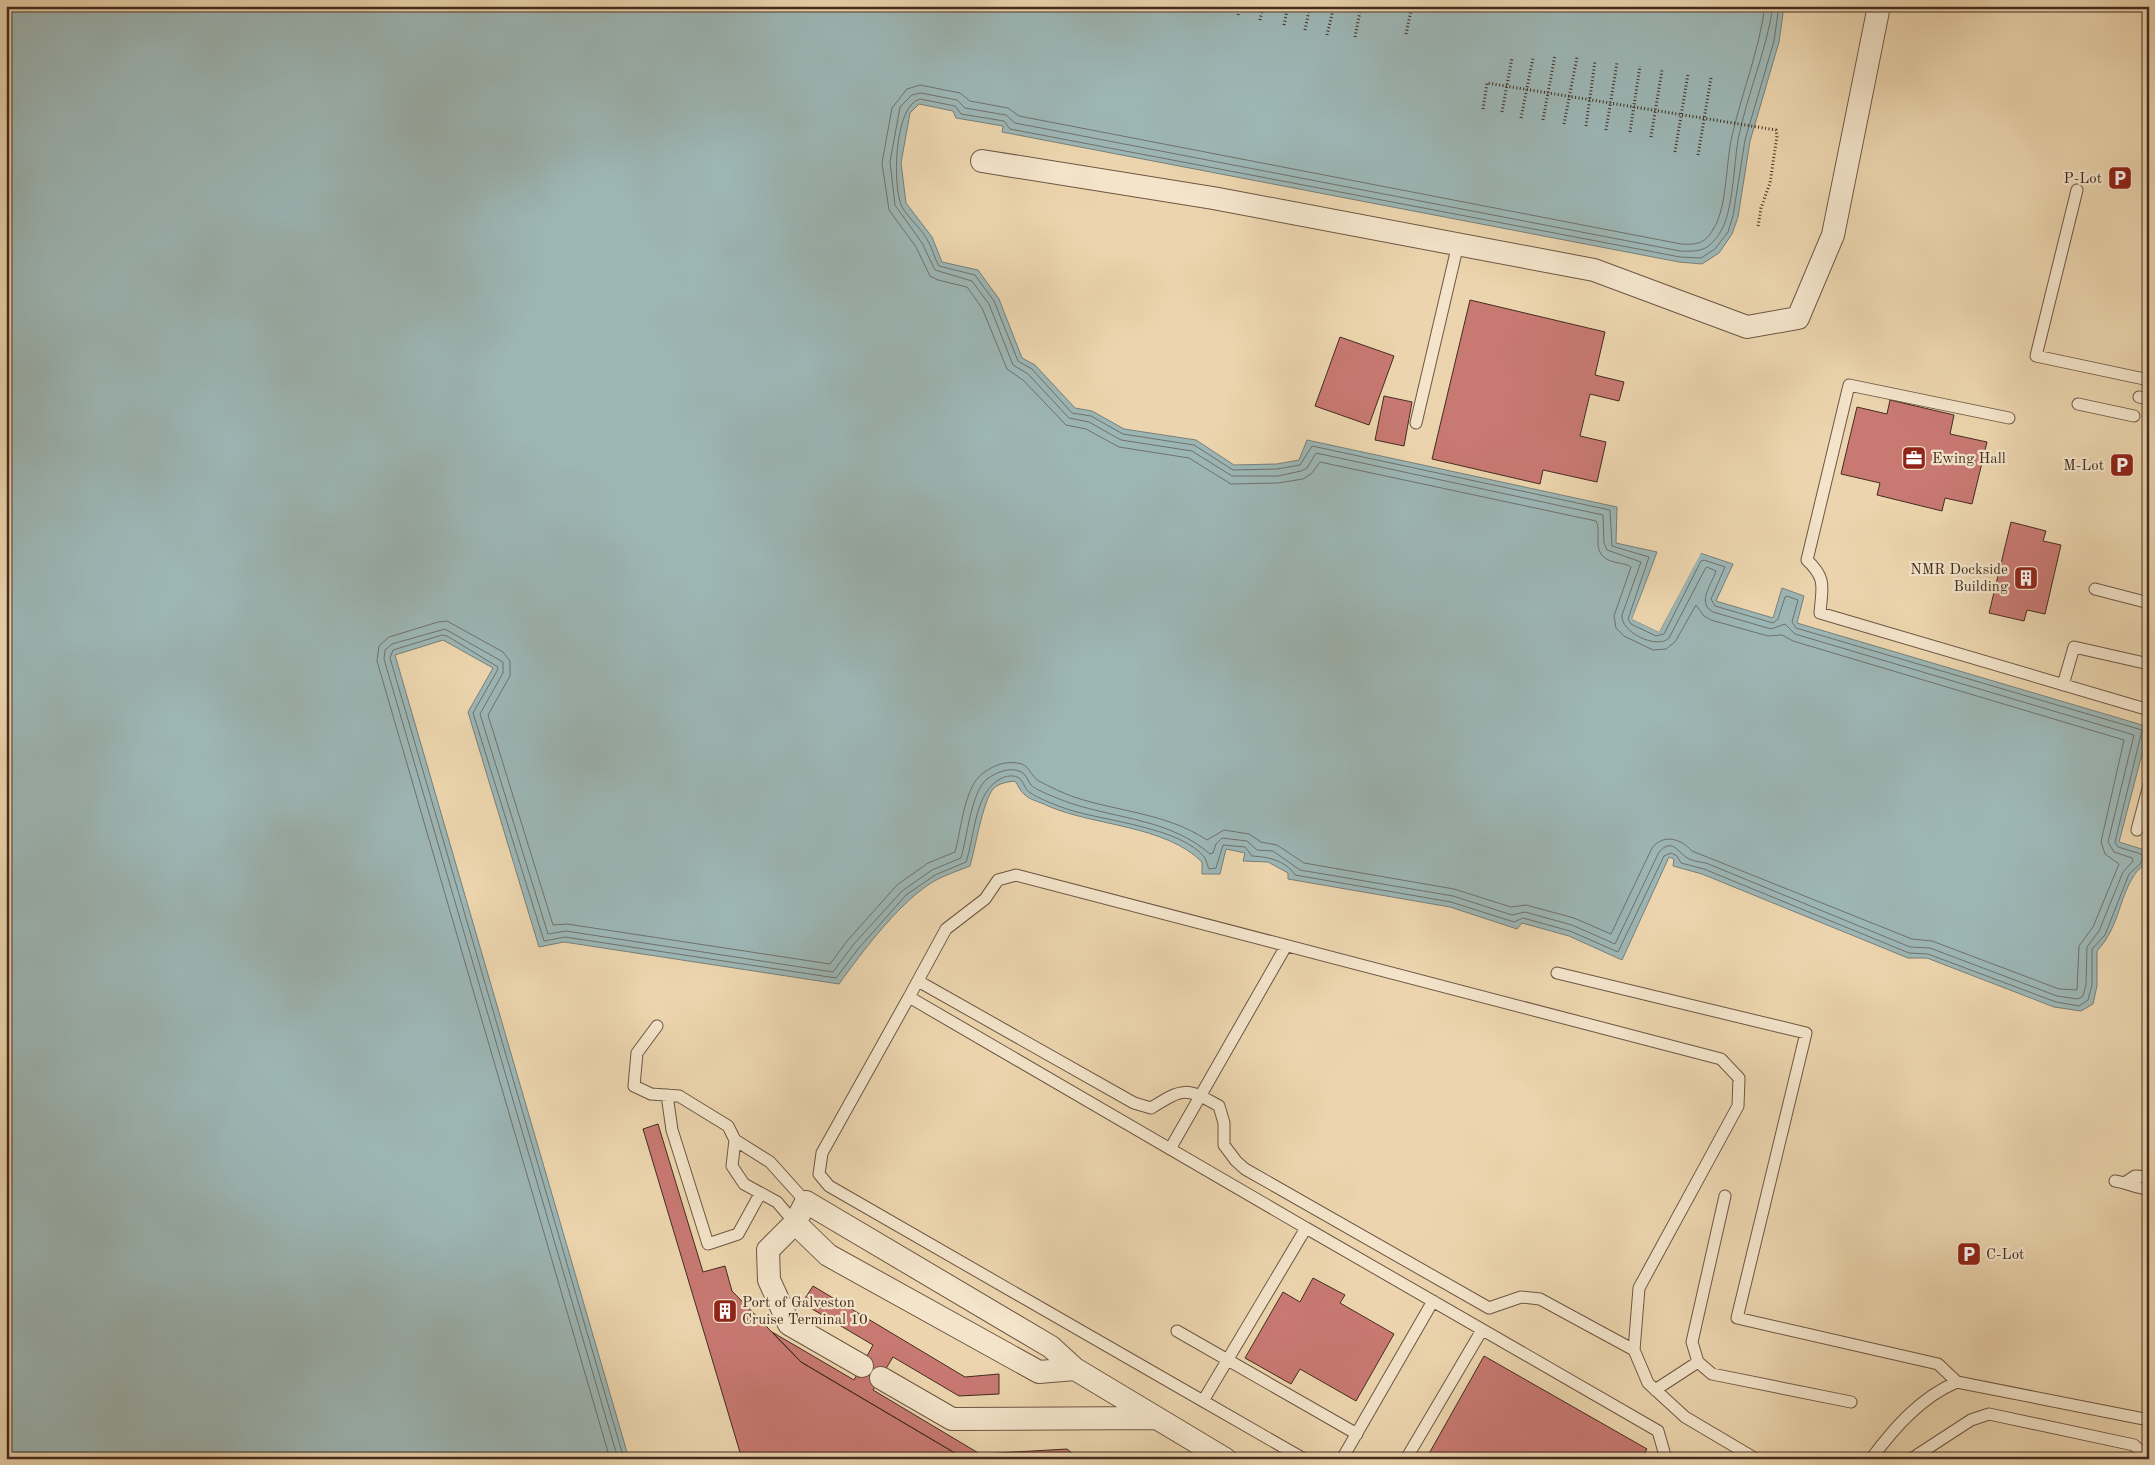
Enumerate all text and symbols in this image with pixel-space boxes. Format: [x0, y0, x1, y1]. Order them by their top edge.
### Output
parking icon: P-Lot [2107, 165, 2133, 191]
place label: P-Lot [2064, 172, 2102, 187]
office icon: Ewing Hall [1901, 445, 1927, 471]
place label: Ewing Hall [1932, 452, 2006, 467]
parking icon: M-Lot [2109, 452, 2135, 478]
place label: M-Lot [2063, 459, 2104, 474]
place label: NMR Dockside Building [1910, 563, 2008, 595]
building icon: NMR Dockside Building [2013, 565, 2039, 591]
parking icon: C-Lot [1956, 1241, 1982, 1267]
place label: C-Lot [1986, 1248, 2024, 1263]
place label: Port of Galveston Cruise Terminal 10 [742, 1296, 868, 1328]
building icon: Port of Galveston Cruise Terminal 10 [712, 1298, 738, 1324]

